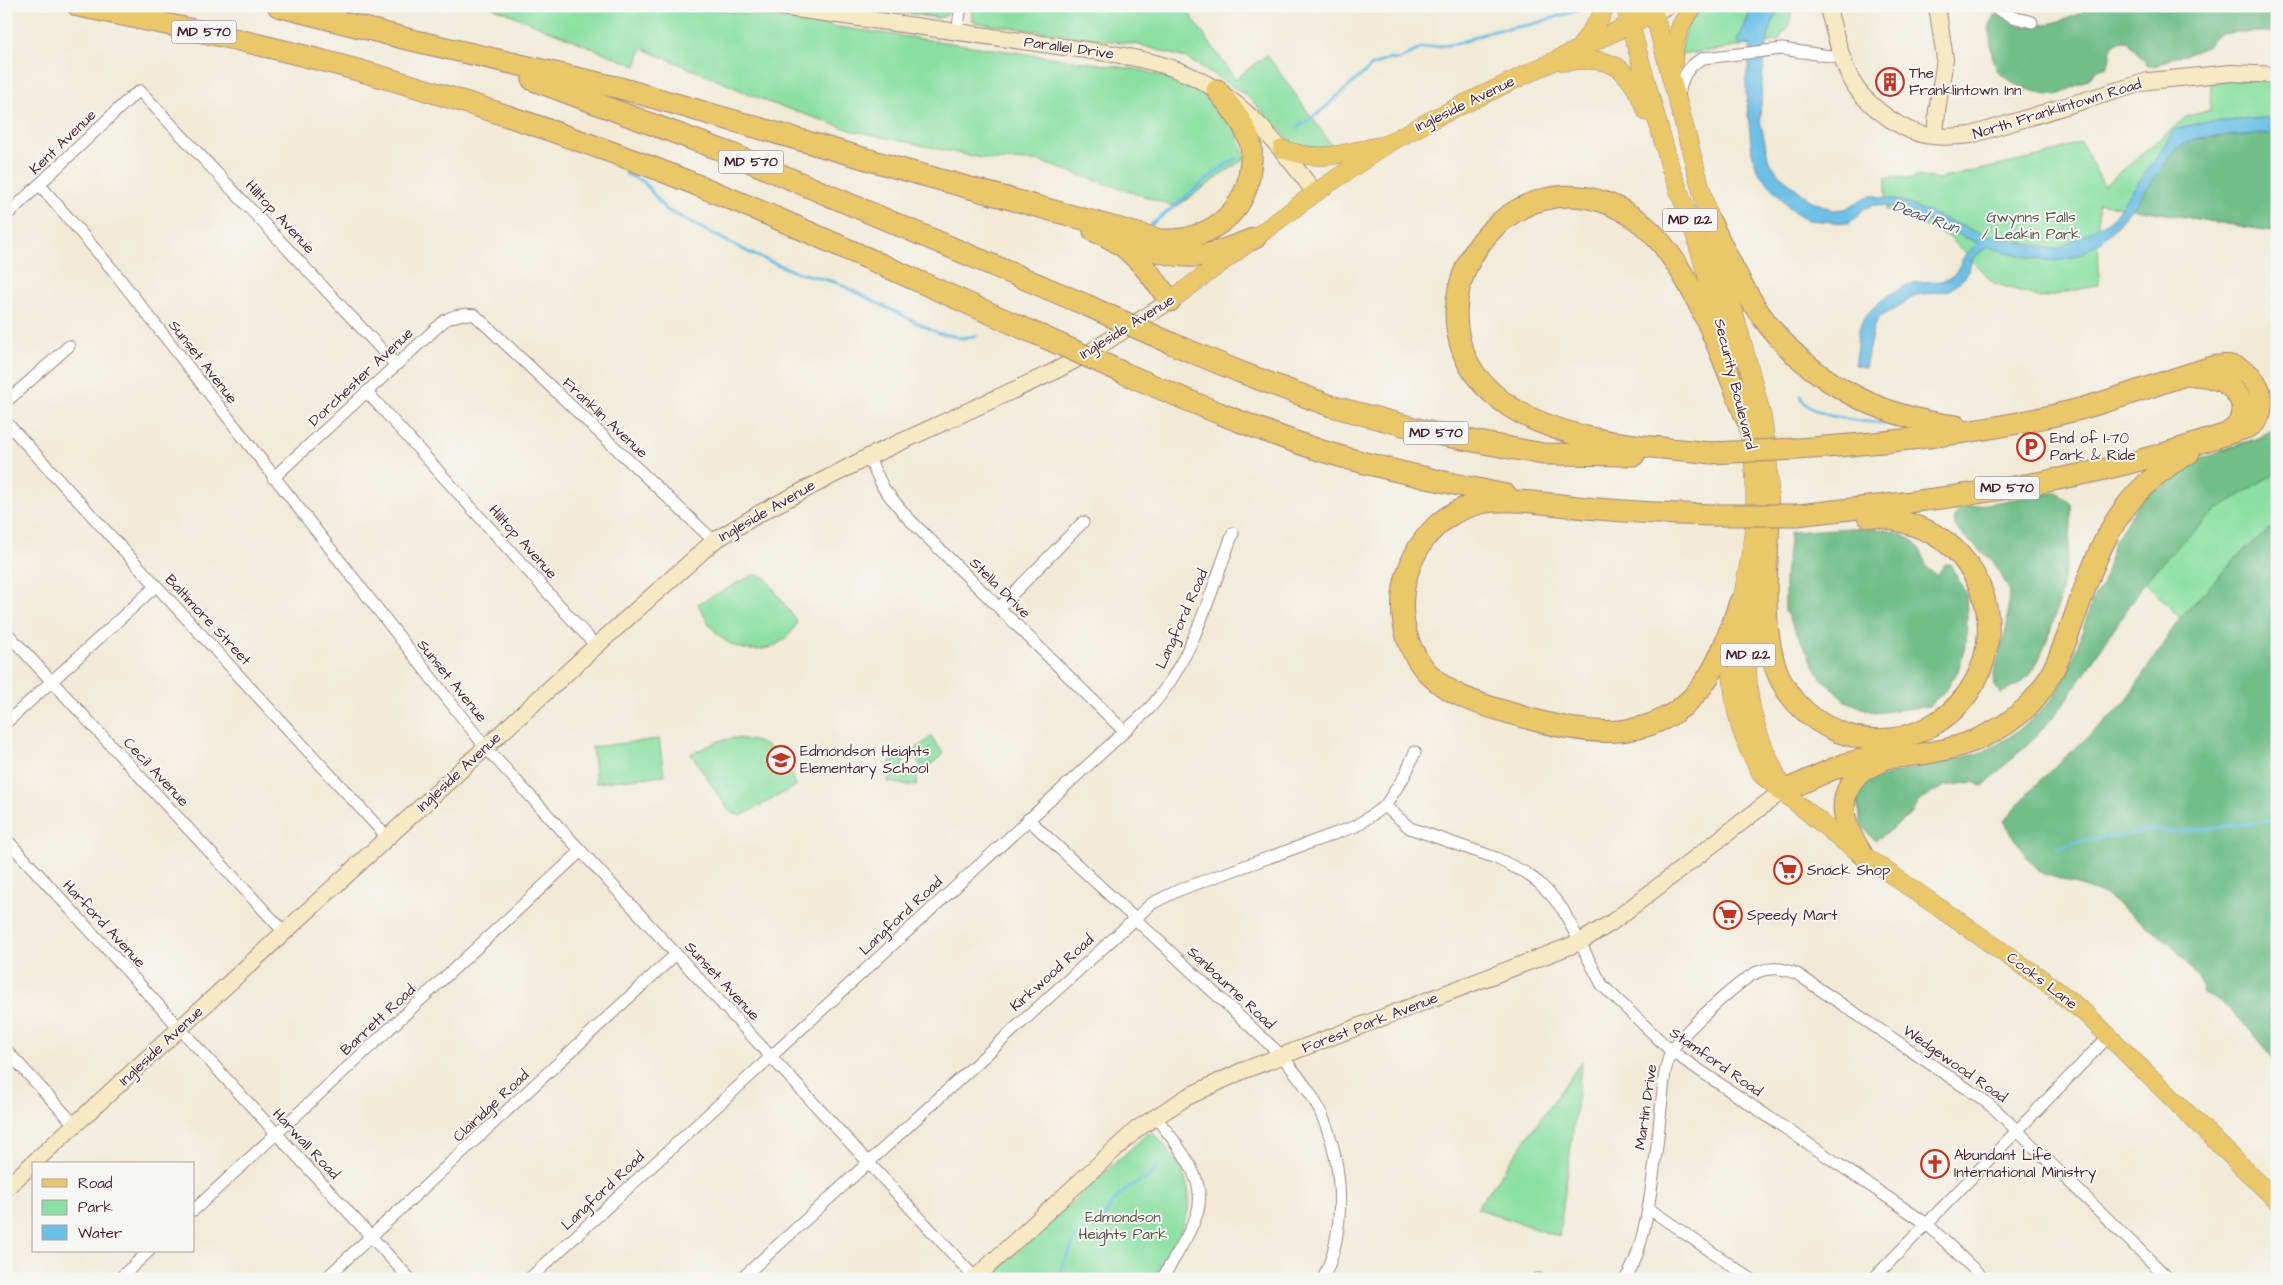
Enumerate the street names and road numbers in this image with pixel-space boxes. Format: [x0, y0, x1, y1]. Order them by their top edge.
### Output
road number: MD 570 [172, 21, 236, 44]
street label: Parallel Drive [1023, 31, 1115, 65]
street label: Ingleside Avenue [1412, 71, 1519, 138]
street label: North Franklintown Road [1970, 73, 2144, 145]
street label: Kent Avenue [25, 105, 101, 179]
road number: MD 570 [718, 150, 784, 173]
street label: Hilltop Avenue [240, 176, 320, 258]
road number: MD 122 [1662, 208, 1718, 232]
street label: Ingleside Avenue [1076, 289, 1179, 365]
street label: Sunset Avenue [164, 316, 242, 408]
street label: Security Boulevard [1708, 316, 1762, 452]
street label: Dorchester Avenue [304, 323, 418, 431]
street label: Franklin Avenue [558, 373, 652, 463]
road number: MD 570 [1404, 422, 1468, 444]
street label: Ingleside Avenue [715, 475, 820, 548]
road number: MD 570 [1974, 476, 2040, 499]
street label: Hilltop Avenue [484, 500, 562, 584]
street label: Stella Drive [965, 553, 1035, 623]
street label: Langford Road [1151, 566, 1214, 673]
street label: Baltimore Street [160, 570, 256, 670]
street label: Sunset Avenue [412, 635, 492, 727]
road number: MD 122 [1720, 644, 1776, 666]
street label: Ingleside Avenue [412, 727, 506, 817]
street label: Cecil Avenue [118, 733, 194, 811]
street label: Langford Road [855, 872, 948, 961]
street label: Harford Avenue [58, 876, 150, 972]
street label: Kirkwood Road [1006, 930, 1099, 1016]
street label: Sunset Avenue [680, 937, 764, 1025]
street label: Sanbourne Road [1182, 942, 1280, 1035]
street label: Cooks Lane [2002, 947, 2082, 1015]
street label: Barrett Road [336, 980, 420, 1060]
street label: Forest Park Avenue [1299, 987, 1441, 1059]
street label: Ingleside Avenue [114, 1001, 208, 1091]
street label: Wedgewood Road [1898, 1020, 2012, 1109]
street label: Stamford Road [1665, 1022, 1767, 1102]
street label: Martin Drive [1630, 1063, 1662, 1151]
street label: Clairidge Road [448, 1065, 535, 1148]
street label: Harwall Road [268, 1104, 345, 1184]
street label: Langford Road [557, 1147, 650, 1236]

